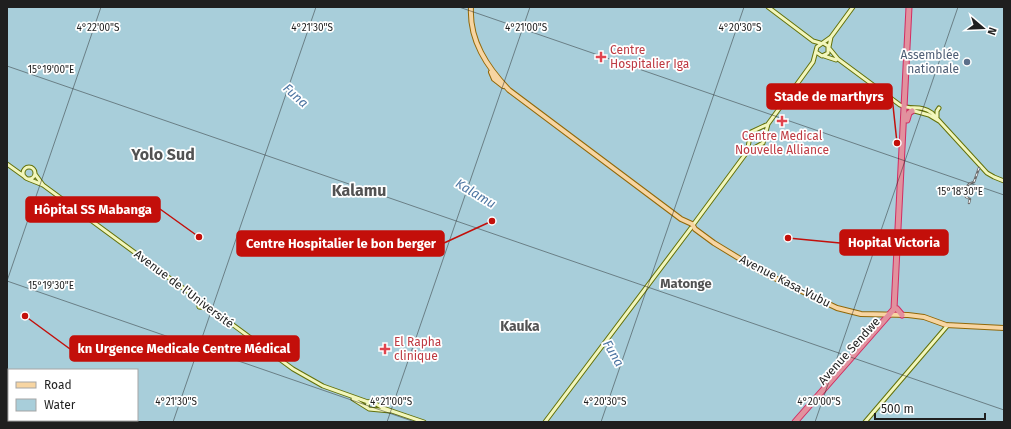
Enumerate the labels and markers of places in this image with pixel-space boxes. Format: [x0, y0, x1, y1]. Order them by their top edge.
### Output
place label: Centre Hospitalier Iga [610, 43, 689, 71]
place label: Assemblée nationale [901, 48, 959, 76]
marker: Centre Hospitalier Iga [595, 51, 607, 63]
marker: Assemblée nationale [962, 57, 972, 67]
callout: Stade de marthyrs [767, 84, 892, 109]
marker: Centre Medical Nouvelle Alliance [776, 115, 788, 127]
place label: Centre Medical Nouvelle Alliance [735, 129, 829, 157]
callout: Hôpital SS Mabanga [26, 197, 160, 222]
callout: Hopital Victoria [840, 230, 948, 255]
callout: Centre Hospitalier le bon berger [237, 231, 444, 256]
place label: El Rapha clinique [394, 335, 441, 363]
callout: kn Urgence Medicale Centre Médical [70, 336, 299, 361]
marker: El Rapha clinique [379, 343, 391, 355]

